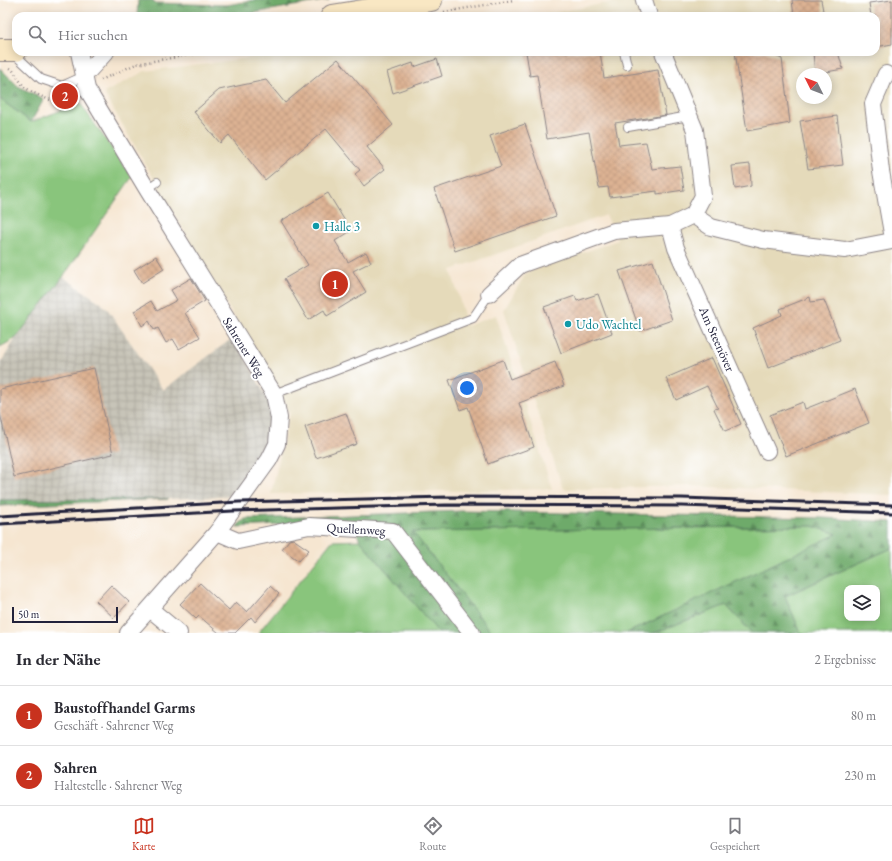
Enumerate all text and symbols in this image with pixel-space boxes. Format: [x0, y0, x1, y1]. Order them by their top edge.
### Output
search box [12, 12, 880, 56]
icon: search [26, 23, 48, 45]
text: Hier suchen [58, 25, 128, 44]
north arrow [796, 68, 832, 104]
pin: 2 [52, 81, 78, 111]
place label: Halle 3 [324, 218, 360, 235]
marker: Halle 3 [311, 221, 321, 231]
pin: 1 [322, 269, 348, 299]
street label: Am Steenöver [695, 303, 739, 375]
street label: Sahrener Weg [219, 314, 269, 380]
place label: Udo Wachtel [576, 316, 641, 333]
marker: Udo Wachtel [563, 319, 573, 329]
your location [457, 378, 477, 398]
street label: Quellenweg [326, 519, 386, 539]
map controls [844, 585, 880, 621]
button: layers [844, 585, 880, 621]
scale bar [12, 605, 118, 624]
text: 50 m [18, 607, 39, 621]
text: In der Nähe [16, 648, 101, 670]
text: 2 Ergebnisse [815, 651, 876, 668]
text: Baustoffhandel Garms [54, 698, 195, 717]
text: 1 [26, 707, 32, 724]
text: 80 m [851, 707, 876, 724]
text: Geschäft · Sahrener Weg [54, 717, 173, 734]
text: Sahren [54, 758, 97, 777]
text: 2 [26, 767, 32, 784]
text: 230 m [845, 767, 876, 784]
text: Haltestelle · Sahrener Weg [54, 777, 182, 794]
tab: Karte [132, 815, 155, 853]
tab: Route [419, 815, 446, 853]
tab: Gespeichert [710, 815, 760, 853]

